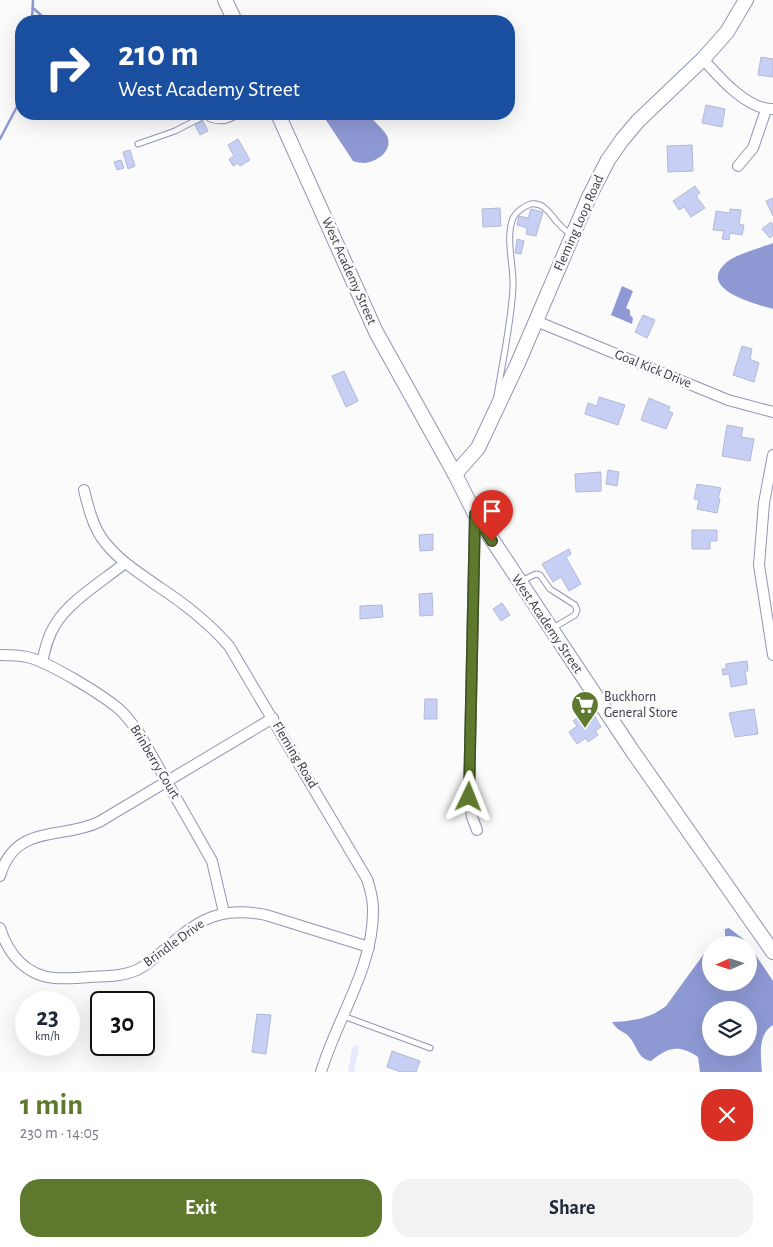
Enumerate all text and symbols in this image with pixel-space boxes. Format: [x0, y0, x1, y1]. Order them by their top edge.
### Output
icon: right [35, 35, 100, 100]
text: 210 m [118, 37, 199, 72]
text: West Academy Street [118, 78, 300, 100]
street label: Fleming Loop Road [552, 173, 606, 273]
street label: West Academy Street [319, 215, 379, 327]
street label: Goal Kick Drive [613, 347, 693, 391]
pin [471, 490, 513, 541]
icon: arrive [478, 497, 506, 525]
street label: West Academy Street [509, 572, 585, 676]
supermarket icon: Buckhorn General Store [570, 690, 600, 729]
place label: Buckhorn General Store [604, 690, 677, 720]
street label: Fleming Road [270, 719, 320, 791]
street label: Brinberry Court [127, 723, 183, 802]
position arrow [442, 770, 494, 822]
street label: Brindle Drive [141, 916, 207, 970]
north arrow [702, 936, 758, 991]
map controls [702, 936, 757, 1056]
speed limit sign: 30 [90, 991, 155, 1056]
button: layers [702, 1001, 757, 1056]
text: 23 [36, 1005, 59, 1030]
text: km/h [35, 1030, 60, 1042]
button: close [701, 1089, 753, 1141]
text: 1 min [20, 1090, 83, 1120]
text: 230 m · 14:05 [20, 1125, 99, 1141]
button: Exit [20, 1179, 382, 1237]
button: Share [392, 1179, 753, 1237]

